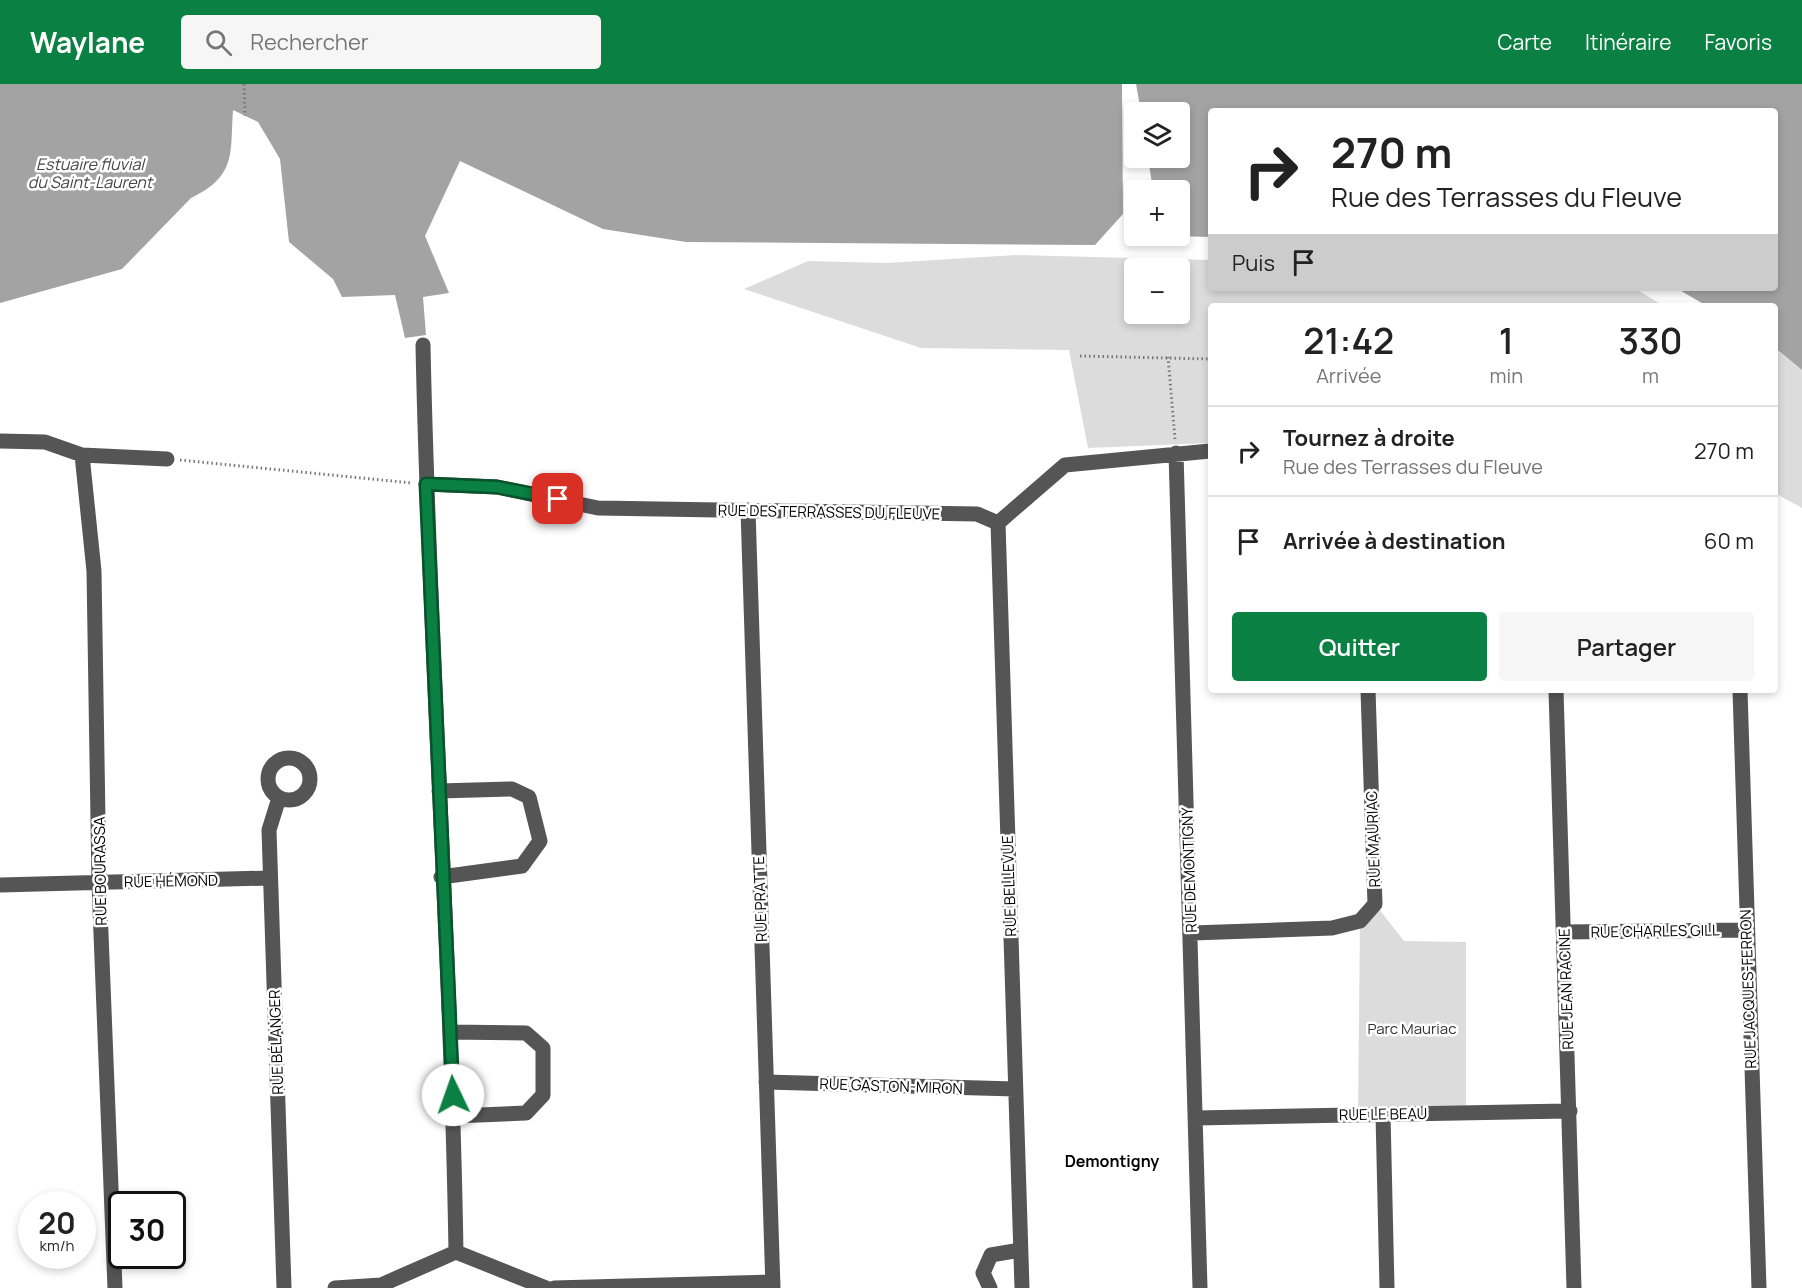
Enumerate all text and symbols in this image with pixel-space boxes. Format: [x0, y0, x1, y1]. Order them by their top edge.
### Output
search box [181, 15, 601, 69]
text: Waylane [30, 23, 145, 61]
icon: search [202, 26, 235, 59]
text: Rechercher [250, 27, 369, 57]
text: Carte [1498, 28, 1552, 56]
text: Itinéraire [1585, 28, 1671, 56]
text: Favoris [1704, 28, 1772, 56]
map controls [1124, 102, 1190, 324]
button: layers [1124, 102, 1190, 168]
text: 270 m [1331, 123, 1452, 181]
icon: right [1232, 132, 1310, 210]
water label: Estuaire fluvial du Saint-Laurent [28, 153, 154, 193]
text: Rue des Terrasses du Fleuve [1331, 178, 1682, 215]
button: + [1124, 180, 1190, 246]
icon: arrive [1287, 246, 1320, 279]
text: Puis [1232, 248, 1275, 278]
button: − [1124, 258, 1190, 324]
text: 21:42 [1303, 316, 1394, 365]
text: 1 [1499, 316, 1514, 365]
text: 330 [1618, 316, 1683, 365]
text: Arrivée [1316, 362, 1381, 389]
text: min [1490, 362, 1523, 389]
text: m [1642, 362, 1659, 389]
text: Tournez à droite [1283, 423, 1455, 453]
icon: right [1232, 435, 1265, 468]
text: 270 m [1694, 436, 1754, 466]
text: Rue des Terrasses du Fleuve [1283, 453, 1543, 480]
pin [532, 473, 583, 524]
icon: arrive [541, 482, 574, 515]
street label: RUE DES TERRASSES DU FLEUVE [718, 500, 940, 524]
icon: arrive [1232, 525, 1265, 558]
text: Arrivée à destination [1283, 526, 1506, 556]
text: 60 m [1704, 526, 1754, 556]
button: Quitter [1232, 612, 1487, 681]
button: Partager [1499, 612, 1754, 681]
street label: RUE MAURIAC [1361, 790, 1385, 888]
street label: RUE DEMONTIGNY [1176, 806, 1202, 933]
street label: RUE BOURASSA [89, 816, 111, 926]
street label: RUE BELLEVUE [997, 835, 1021, 937]
street label: RUE PRATTE [748, 856, 772, 942]
street label: RUE HÉMOND [124, 870, 218, 892]
street label: RUE JACQUES-FERRON [1735, 909, 1761, 1069]
street label: RUE CHARLES GILL [1590, 919, 1720, 943]
street label: RUE JEAN RACINE [1553, 928, 1579, 1050]
street label: RUE BÉLANGER [264, 989, 288, 1095]
park label: Parc Mauriac [1368, 1018, 1457, 1039]
position arrow [421, 1063, 485, 1127]
street label: RUE GASTON-MIRON [819, 1073, 963, 1099]
street label: RUE LE BEAU [1339, 1103, 1427, 1125]
district label: Demontigny [1065, 1150, 1159, 1172]
speed limit sign: 30 [108, 1191, 186, 1269]
text: 20 [38, 1202, 76, 1243]
text: km/h [40, 1235, 74, 1256]

